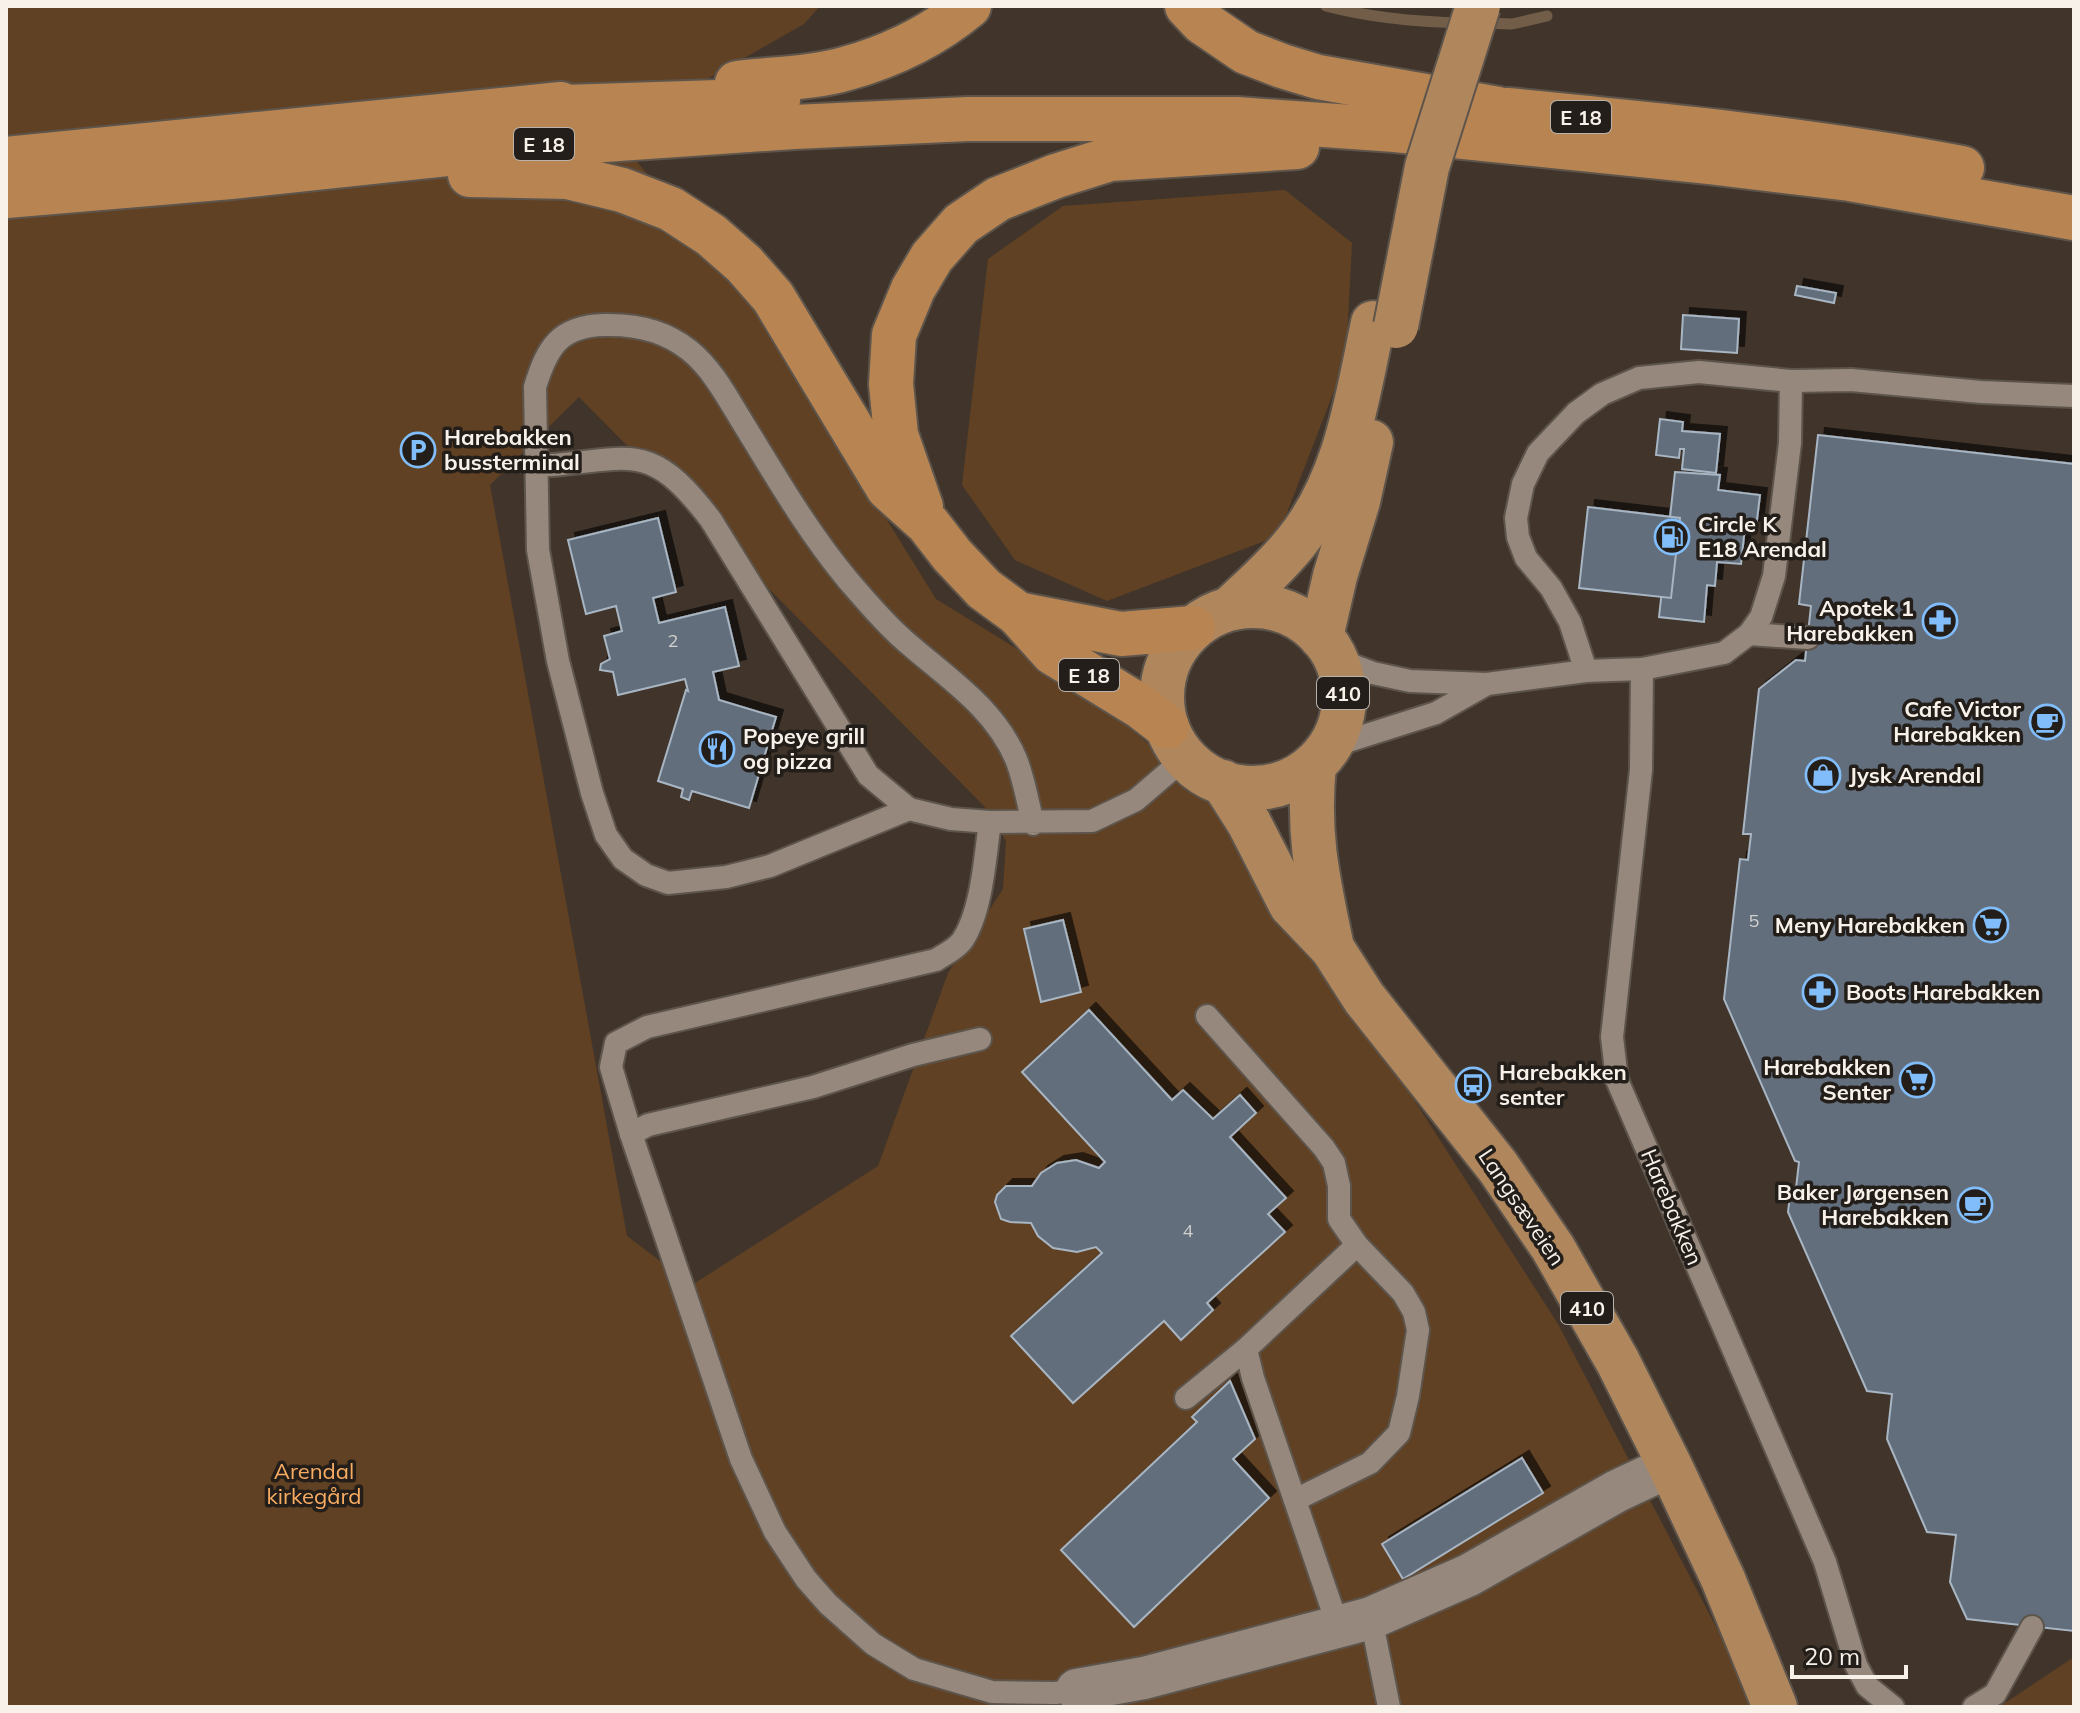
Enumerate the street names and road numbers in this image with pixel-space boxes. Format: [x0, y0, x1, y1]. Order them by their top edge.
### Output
road number: E 18 [1551, 101, 1611, 133]
road number: E 18 [514, 128, 574, 160]
road number: E 18 [1059, 659, 1119, 691]
road number: 410 [1317, 677, 1369, 709]
street label: Langsæveien [1473, 1143, 1571, 1271]
street label: Harebakken [1635, 1145, 1709, 1269]
road number: 410 [1561, 1292, 1613, 1324]

